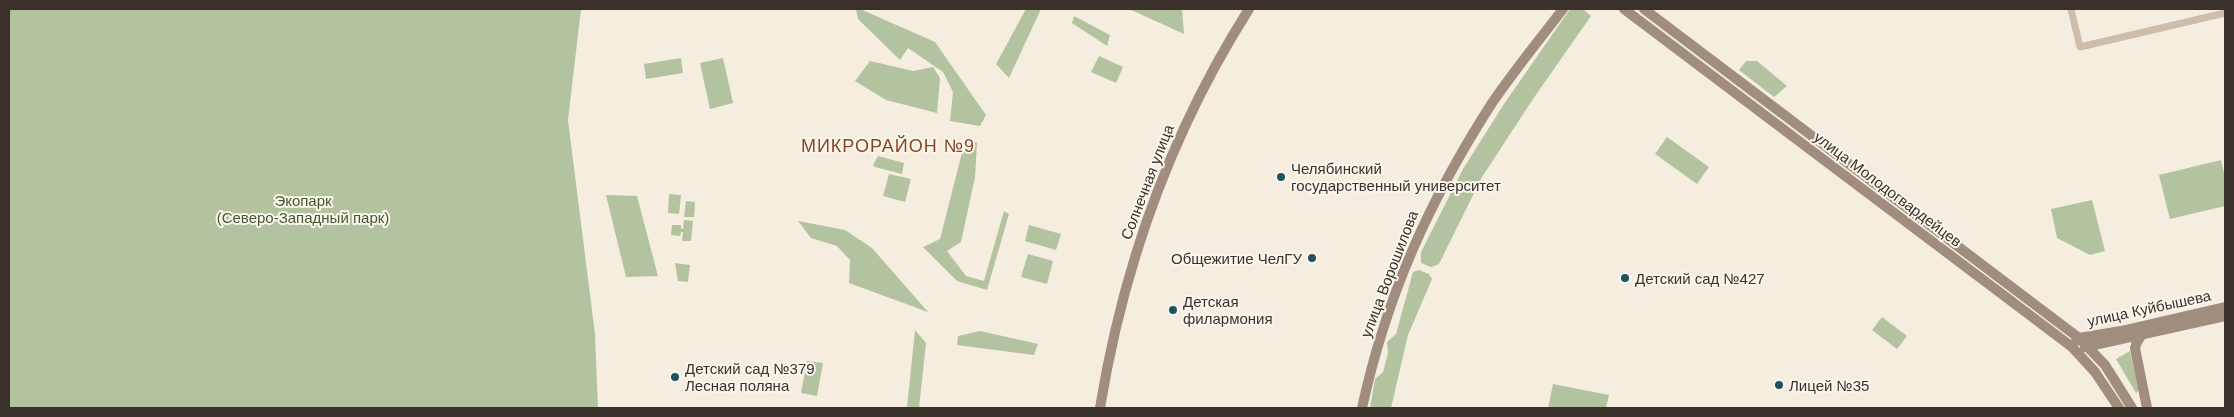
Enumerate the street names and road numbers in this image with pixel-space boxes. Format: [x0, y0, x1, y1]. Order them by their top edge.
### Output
street label: Солнечная улица [1117, 122, 1177, 242]
street label: улица Молодогвардейцев [1811, 128, 1965, 250]
street label: улица Ворошилова [1357, 208, 1421, 340]
street label: улица Куйбышева [2086, 286, 2213, 329]

